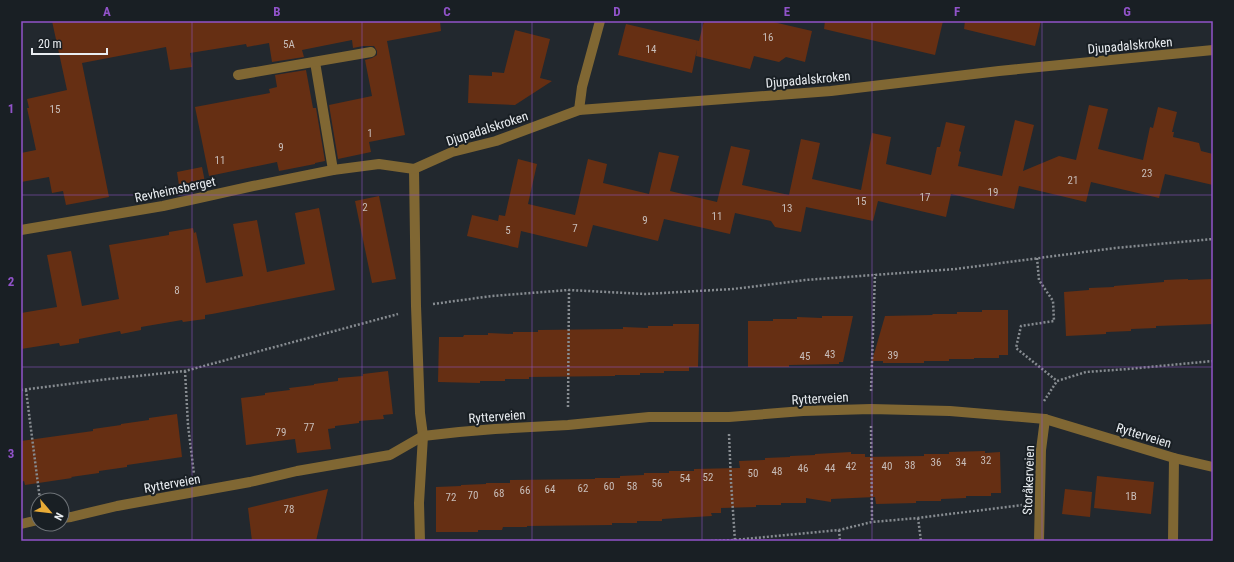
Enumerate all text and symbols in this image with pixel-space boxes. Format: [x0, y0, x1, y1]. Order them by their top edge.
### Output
text: A [103, 4, 111, 19]
text: B [273, 4, 281, 19]
text: C [443, 4, 451, 19]
text: D [613, 4, 621, 19]
text: E [784, 4, 791, 19]
text: F [954, 4, 960, 19]
text: G [1123, 4, 1131, 19]
scale bar [32, 30, 107, 56]
house number: 16 [763, 31, 773, 44]
street label: Djupadalskroken [1087, 34, 1173, 57]
text: 20 m [38, 37, 62, 51]
house number: 5A [283, 38, 296, 51]
house number: 14 [646, 43, 657, 56]
street label: Djupadalskroken [765, 68, 851, 91]
text: 1 [8, 101, 14, 116]
house number: 15 [50, 103, 60, 116]
street label: Djupadalskroken [444, 108, 530, 149]
house number: 1 [367, 127, 373, 140]
house number: 9 [278, 141, 284, 154]
house number: 11 [215, 154, 225, 167]
house number: 23 [1142, 167, 1152, 180]
street label: Revheimsberget [133, 174, 217, 205]
house number: 21 [1068, 174, 1078, 187]
house number: 19 [988, 186, 998, 199]
house number: 17 [920, 191, 930, 204]
house number: 15 [856, 195, 866, 208]
house number: 2 [362, 201, 368, 214]
house number: 13 [782, 202, 792, 215]
house number: 11 [712, 210, 722, 223]
house number: 9 [642, 214, 648, 227]
house number: 7 [572, 222, 578, 235]
house number: 5 [505, 224, 511, 237]
text: 2 [8, 274, 15, 289]
house number: 8 [174, 284, 180, 297]
house number: 43 [825, 348, 835, 361]
house number: 39 [888, 349, 898, 362]
house number: 45 [800, 350, 810, 363]
street label: Rytterveien [791, 390, 849, 407]
street label: Rytterveien [468, 407, 526, 426]
street label: Rytterveien [1114, 420, 1173, 451]
house number: 77 [304, 421, 314, 434]
house number: 79 [276, 426, 286, 439]
street label: Storåkerveien [1020, 445, 1037, 515]
text: 3 [8, 446, 14, 461]
house number: 32 [981, 454, 991, 467]
house number: 36 [931, 456, 941, 469]
house number: 34 [956, 456, 967, 469]
house number: 38 [905, 459, 915, 472]
house number: 42 [846, 460, 856, 473]
house number: 40 [882, 460, 892, 473]
house number: 46 [798, 462, 808, 475]
house number: 44 [825, 462, 836, 475]
house number: 48 [772, 465, 782, 478]
house number: 50 [748, 467, 758, 480]
street label: Rytterveien [143, 471, 202, 496]
house number: 52 [703, 471, 713, 484]
house number: 54 [680, 472, 691, 485]
house number: 56 [652, 477, 662, 490]
house number: 60 [604, 480, 614, 493]
house number: 58 [627, 480, 637, 493]
house number: 62 [578, 482, 588, 495]
house number: 64 [545, 483, 556, 496]
house number: 66 [520, 484, 530, 497]
house number: 68 [494, 487, 504, 500]
house number: 70 [468, 489, 478, 502]
house number: 1B [1125, 490, 1137, 503]
house number: 72 [446, 491, 456, 504]
north arrow [30, 492, 70, 532]
house number: 78 [284, 503, 294, 516]
text: N [51, 510, 66, 523]

